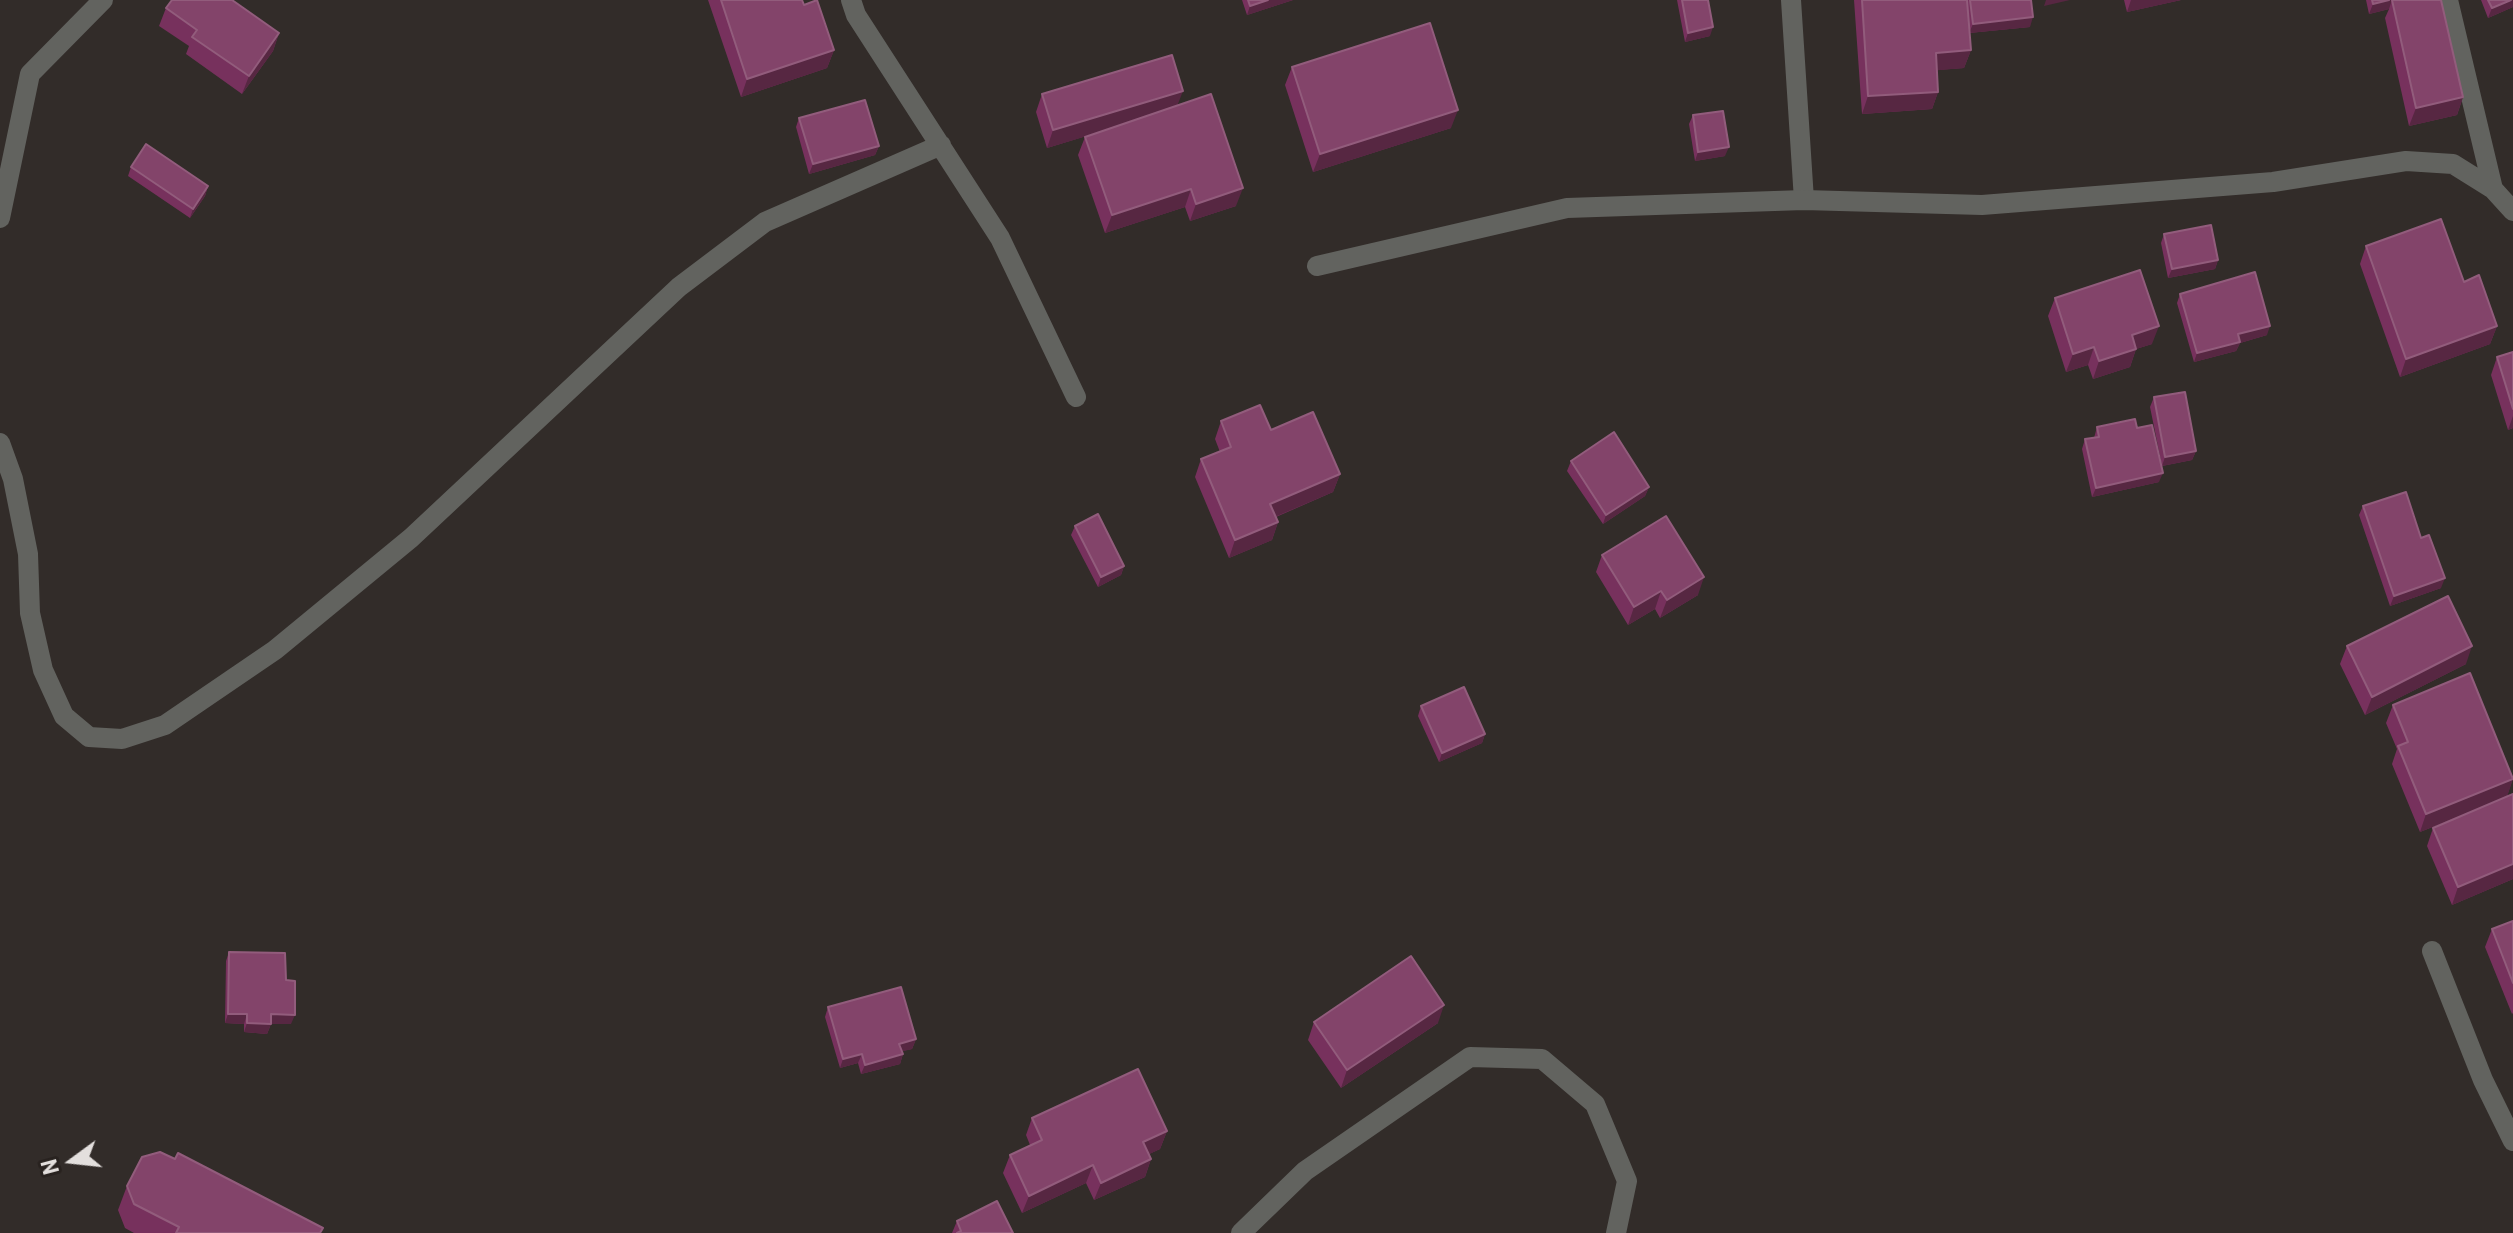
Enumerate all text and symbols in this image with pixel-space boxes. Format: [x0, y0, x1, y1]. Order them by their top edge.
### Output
north arrow [32, 1121, 112, 1201]
text: N [34, 1157, 63, 1178]

